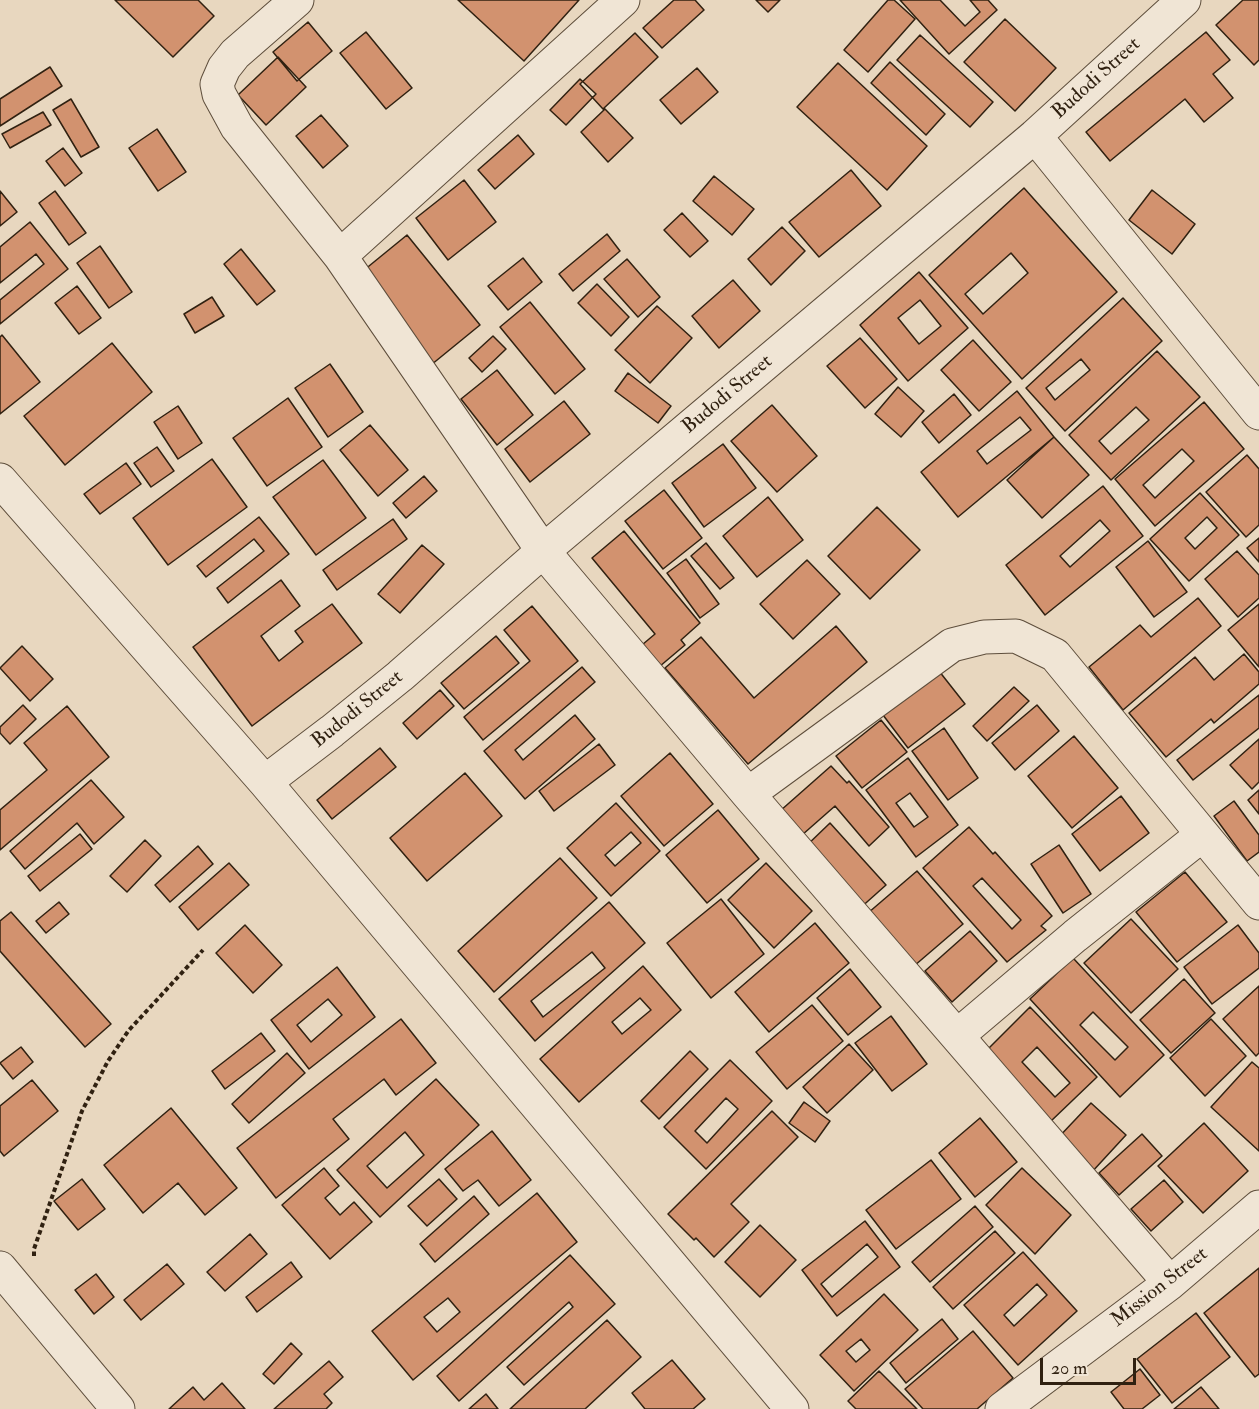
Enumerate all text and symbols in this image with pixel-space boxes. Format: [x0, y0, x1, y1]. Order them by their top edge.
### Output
street label: Budodi Street [1048, 33, 1146, 125]
street label: Budodi Street [678, 350, 778, 440]
street label: Budodi Street [308, 666, 408, 754]
street label: Mission Street [1107, 1243, 1213, 1333]
scale bar [1043, 1346, 1139, 1384]
text: 20 m [1051, 1357, 1087, 1380]

